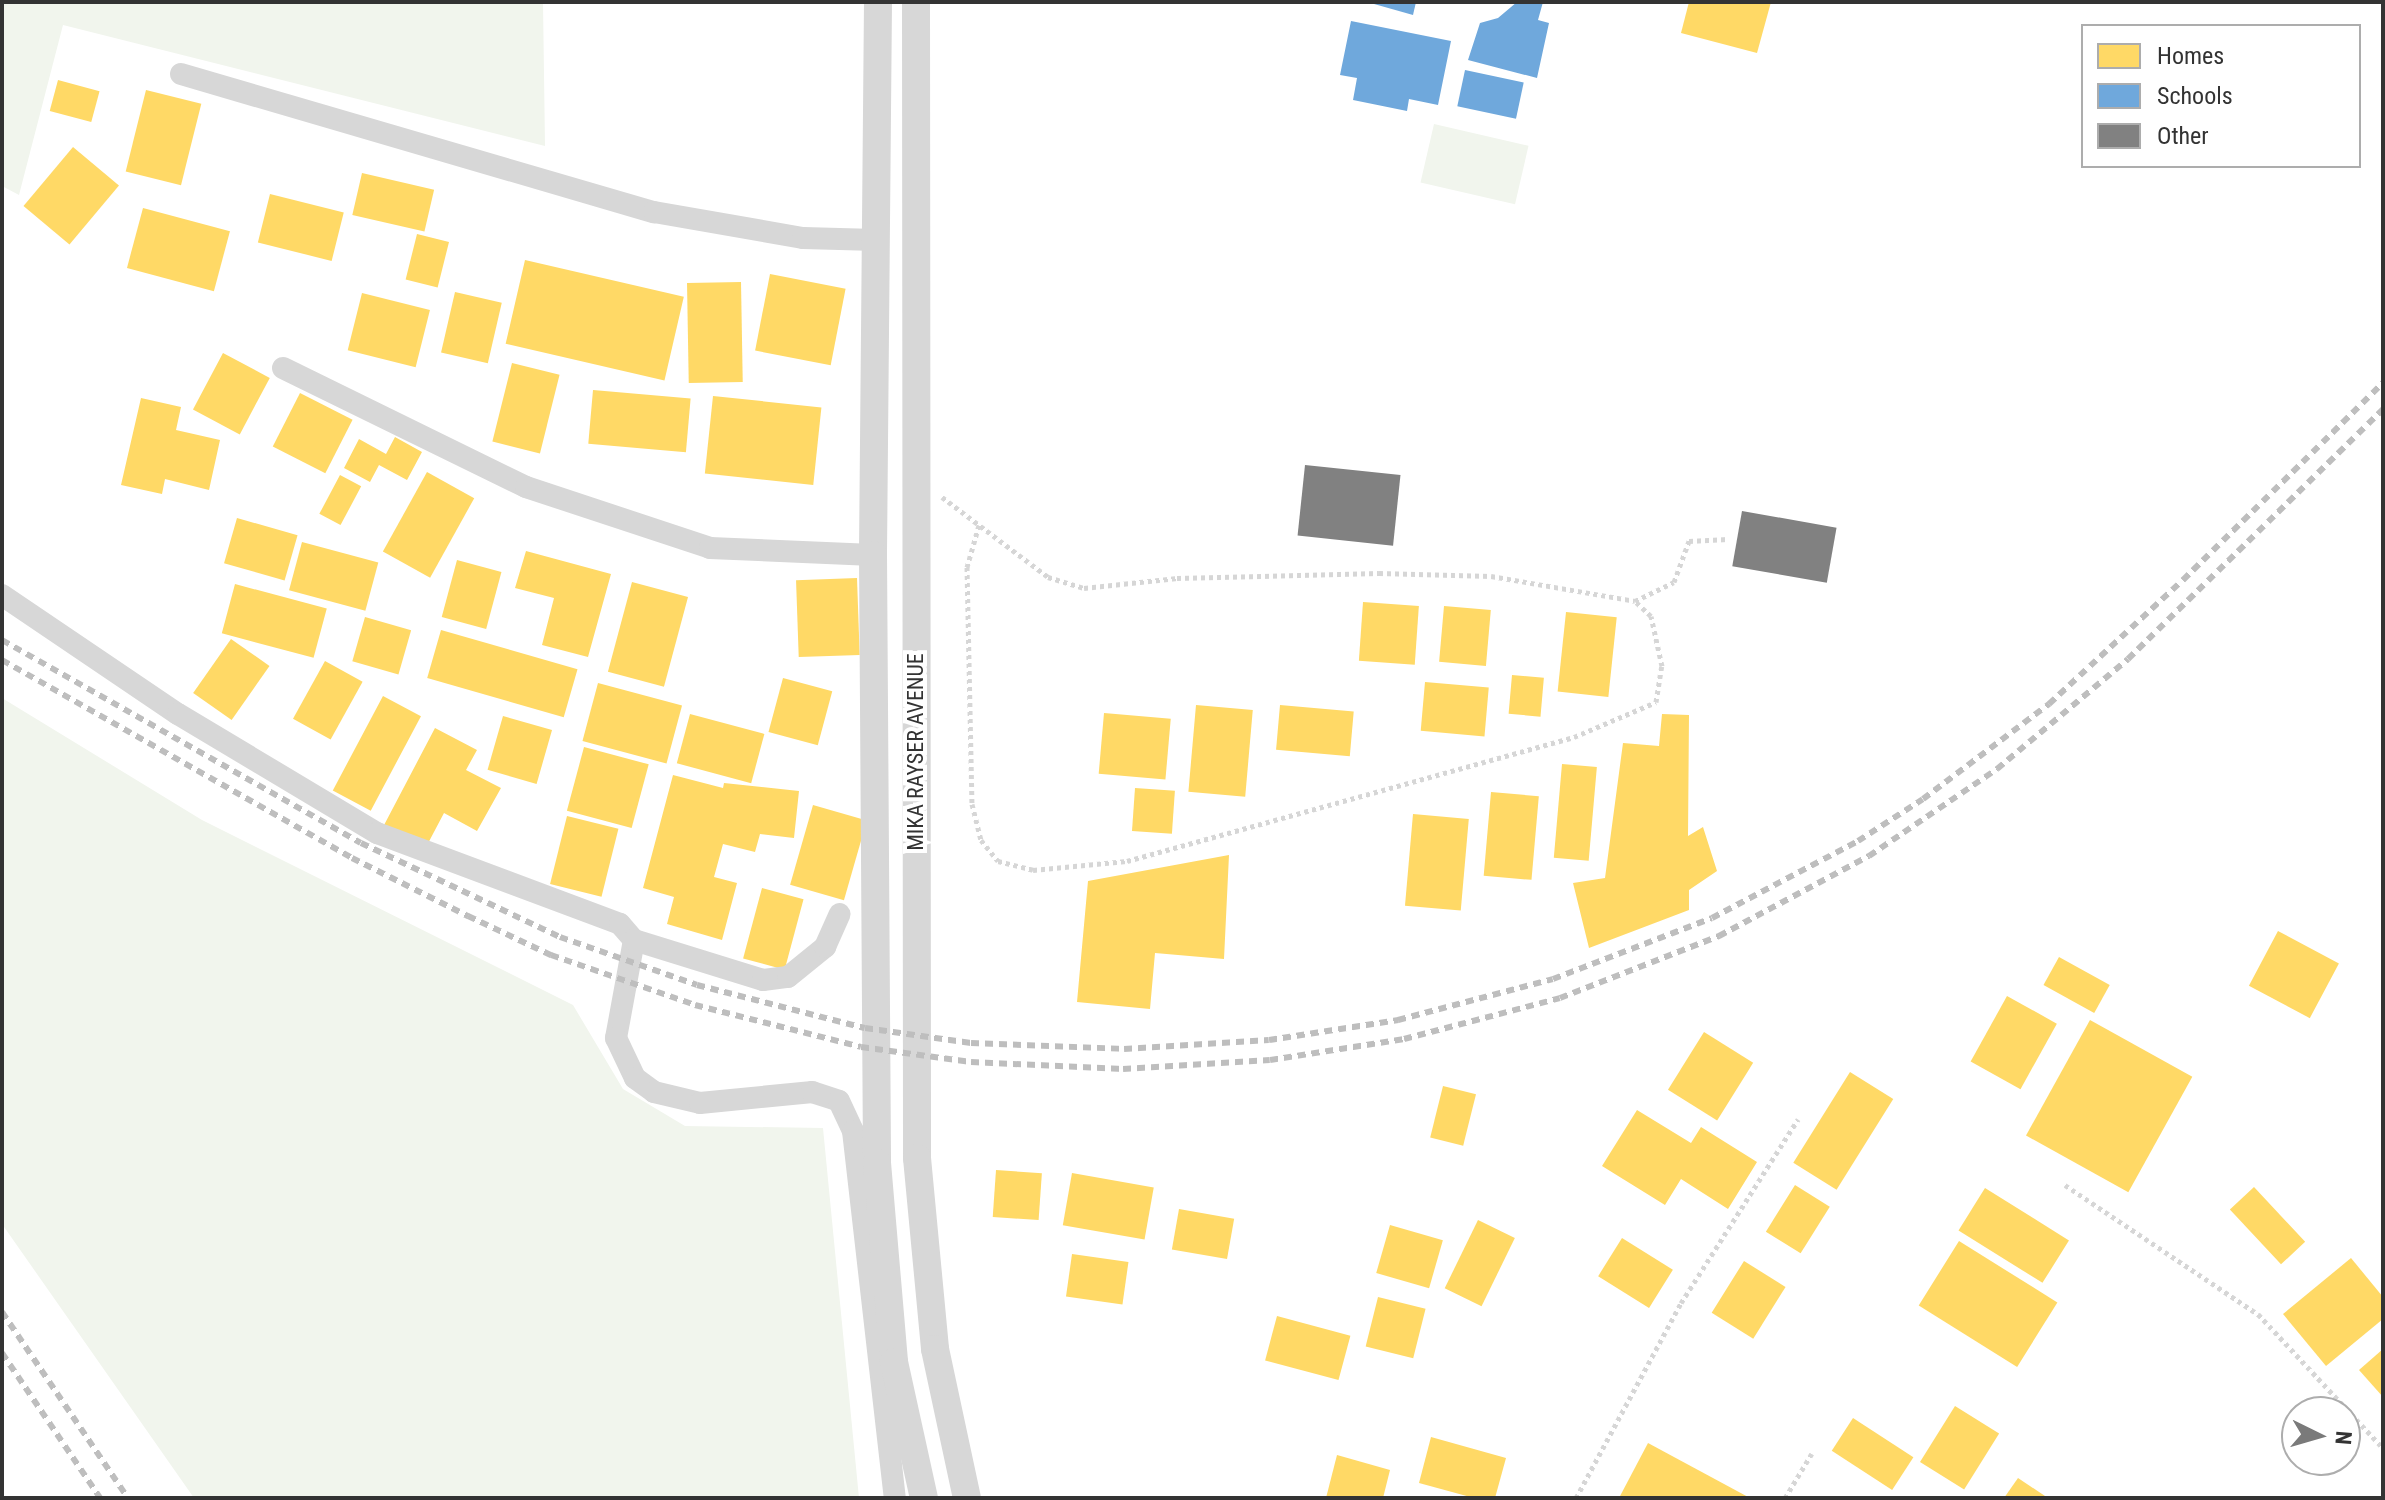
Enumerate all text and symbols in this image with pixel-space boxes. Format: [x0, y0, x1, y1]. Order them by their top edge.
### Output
legend [2081, 24, 2361, 168]
text: Homes [2157, 42, 2224, 70]
text: Schools [2157, 82, 2233, 110]
text: Other [2157, 122, 2209, 150]
street label: MIKA RAYSER AVENUE [903, 653, 929, 851]
north arrow [2281, 1396, 2361, 1476]
text: N [2330, 1430, 2356, 1446]

